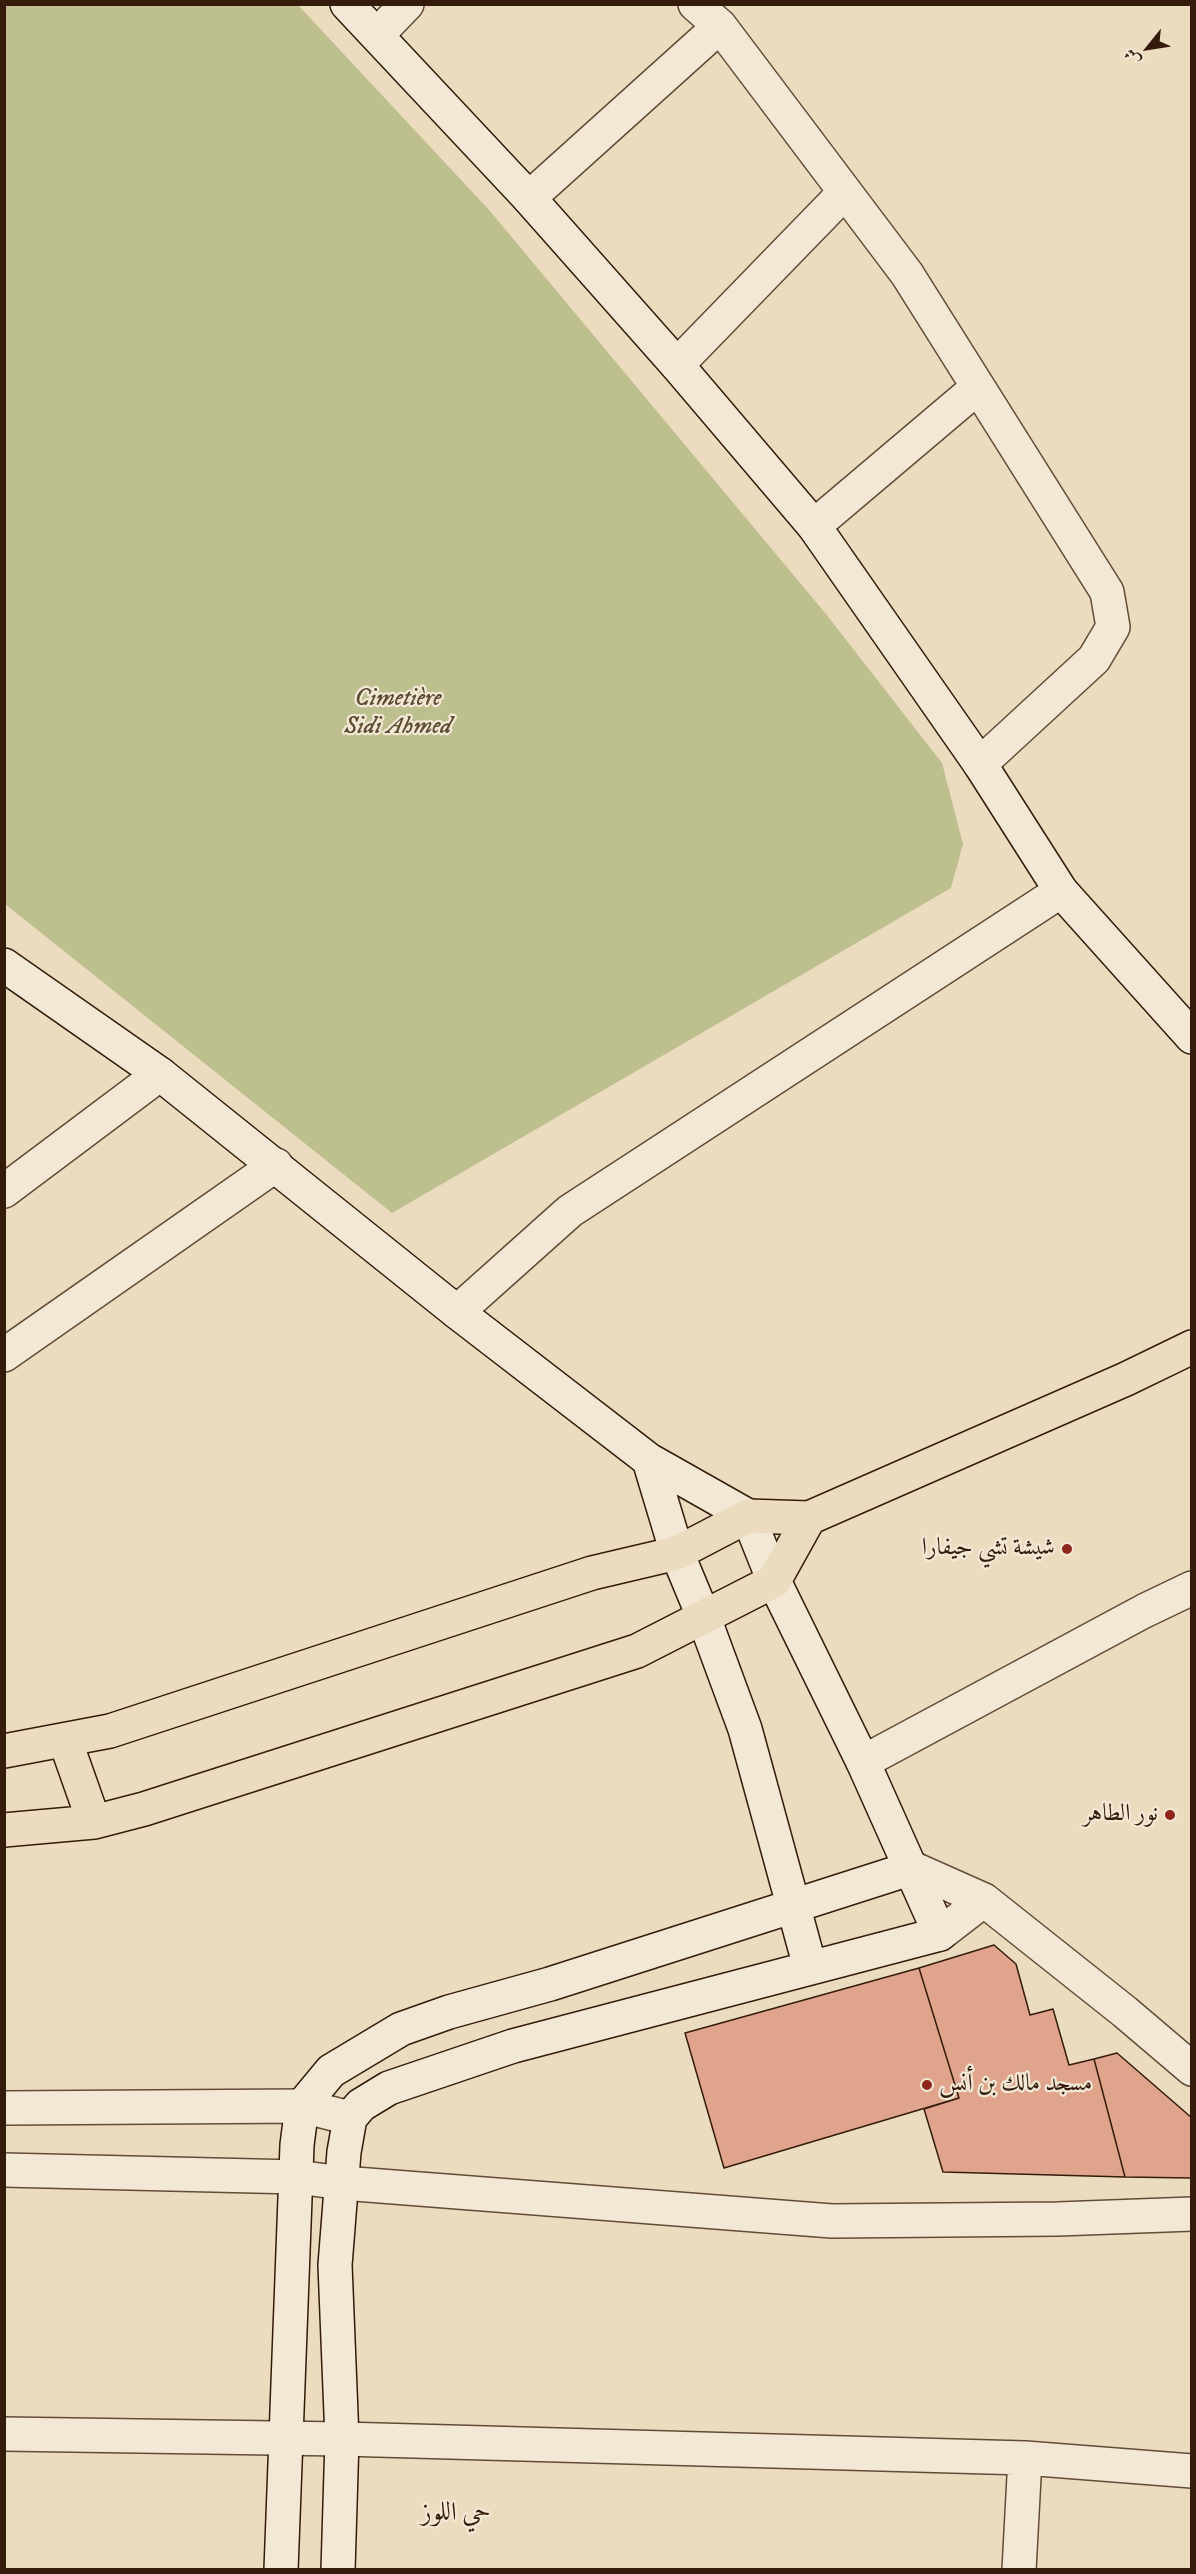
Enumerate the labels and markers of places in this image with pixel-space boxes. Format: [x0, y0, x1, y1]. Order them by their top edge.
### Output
place label: شيشة تشي جيفارا [922, 1535, 1055, 1563]
marker: شيشة تشي جيفارا [1060, 1542, 1074, 1556]
place label: نور الطاهر [1083, 1801, 1158, 1829]
marker: نور الطاهر [1163, 1808, 1177, 1822]
place label: مسجد مالك بن أنس [939, 2071, 1092, 2099]
marker: مسجد مالك بن أنس [920, 2078, 934, 2092]

